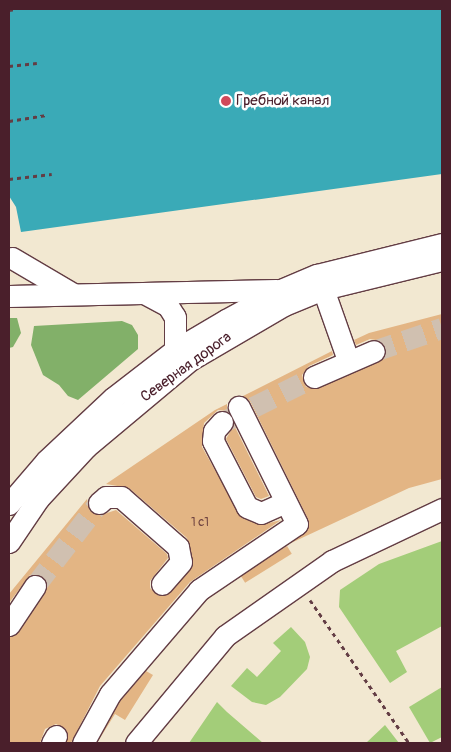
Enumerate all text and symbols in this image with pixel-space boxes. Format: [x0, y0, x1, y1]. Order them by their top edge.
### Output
place label: Гребной канал [236, 92, 329, 110]
marker: Гребной канал [220, 95, 232, 107]
street label: Северная дорога [137, 328, 235, 406]
house number: 1 с1 [191, 516, 209, 530]

